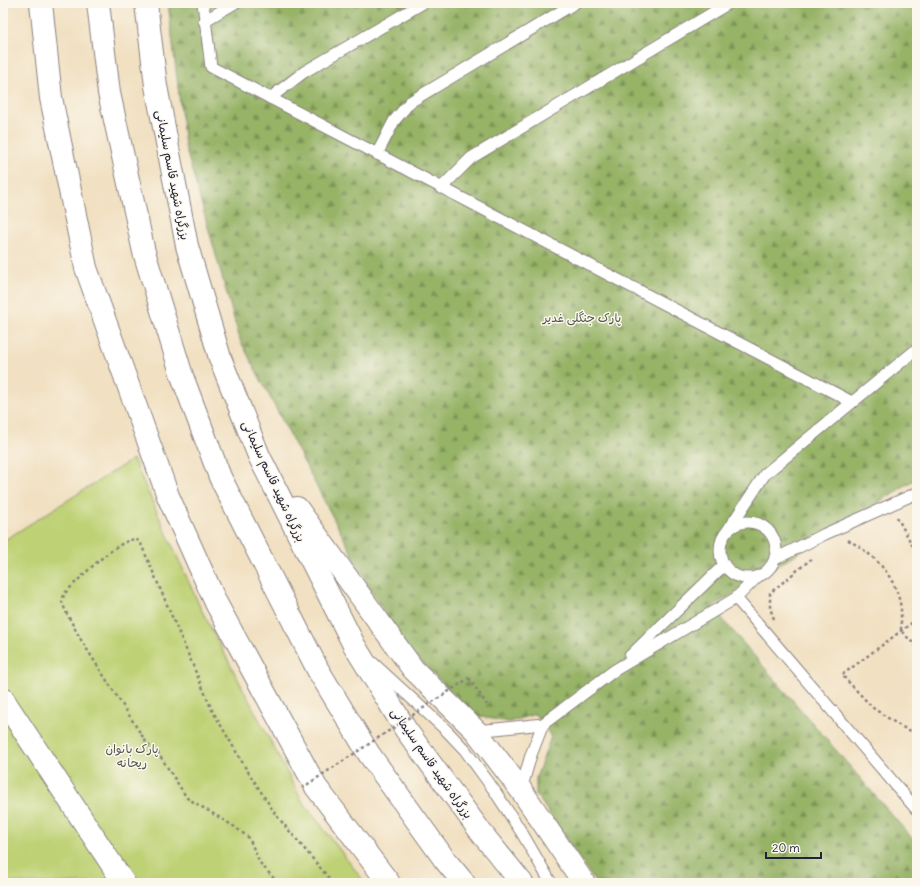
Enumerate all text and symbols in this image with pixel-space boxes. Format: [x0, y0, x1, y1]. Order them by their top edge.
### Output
street label: بزرگراه شهید قاسم سلیمانی [151, 109, 193, 242]
park label: پارک جنگلی غدیر [542, 310, 621, 326]
street label: بزرگراه شهید قاسم سلیمانی [237, 418, 309, 545]
street label: بزرگراه شهید قاسم سلیمانی [386, 705, 476, 823]
park label: پارک بانوان ریحانه [105, 741, 159, 770]
scale bar [766, 834, 821, 860]
text: 20 m [772, 840, 800, 855]

